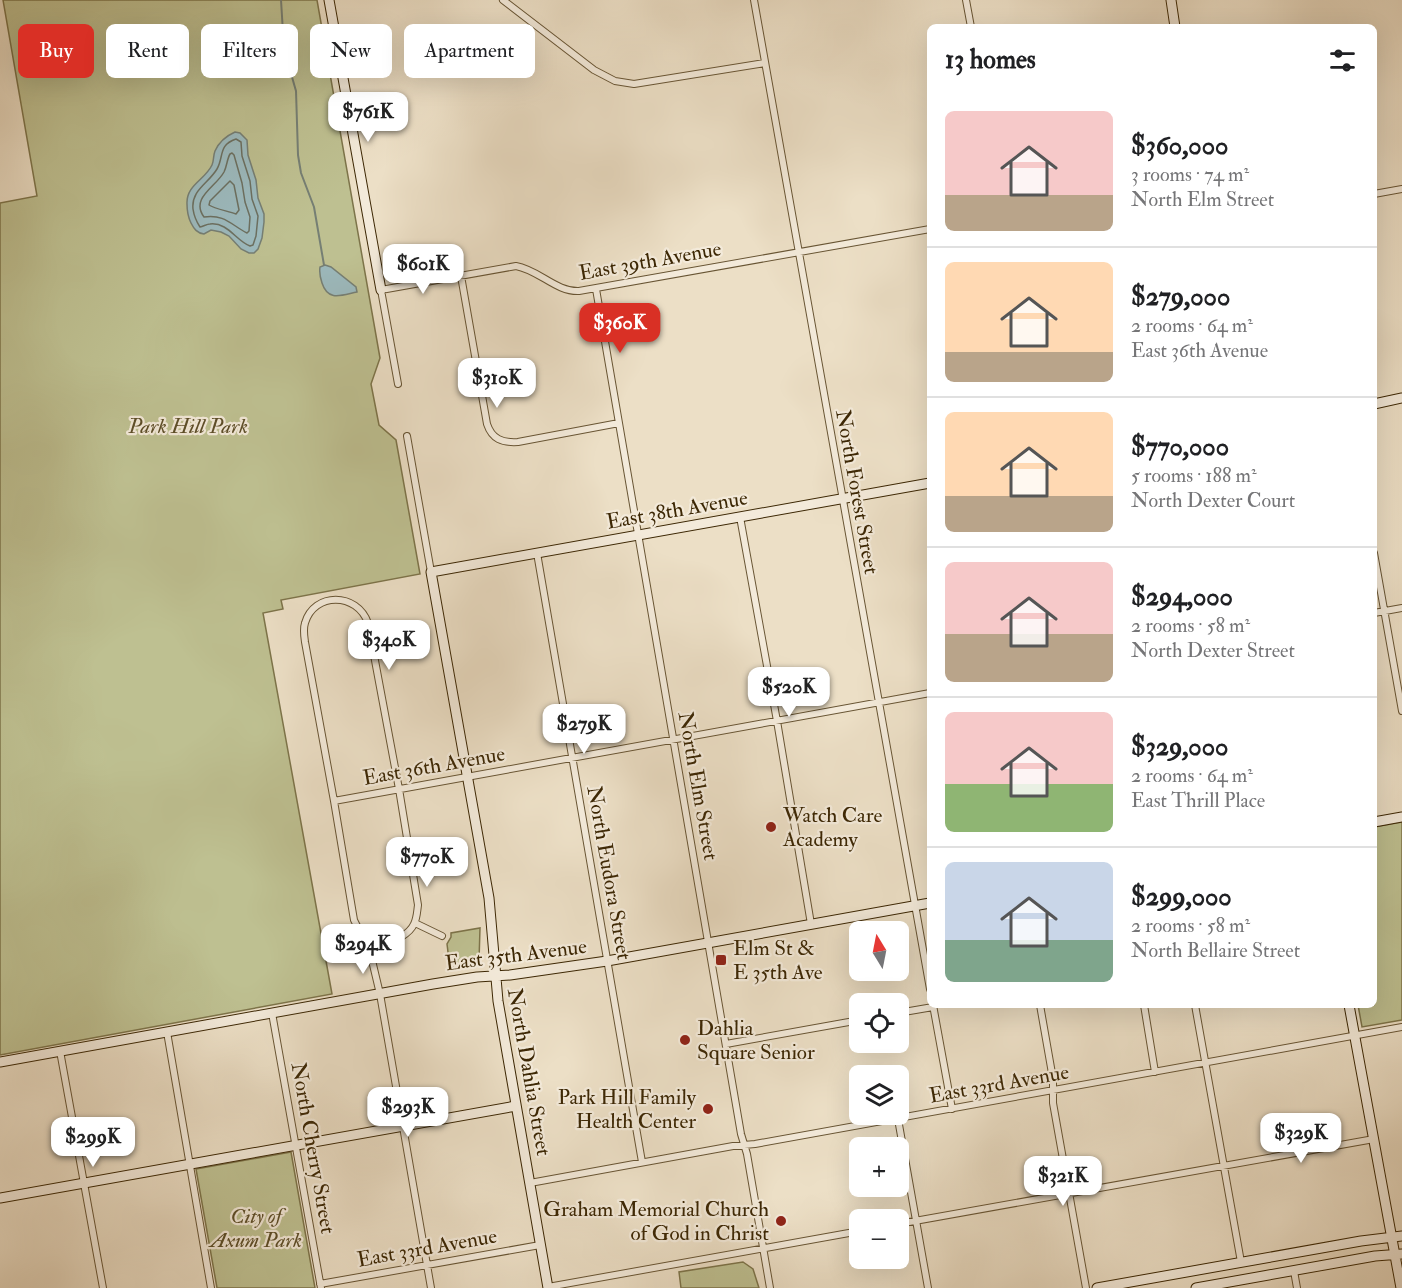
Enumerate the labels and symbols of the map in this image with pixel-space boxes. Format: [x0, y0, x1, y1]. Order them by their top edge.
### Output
pin: $761K [326, 92, 410, 143]
street label: East 39th Avenue [577, 235, 723, 287]
pin: $601K [381, 244, 465, 295]
pin: $360K [578, 303, 662, 354]
pin: $310K [455, 358, 539, 409]
street label: North Forest Street [829, 408, 885, 577]
park label: Park Hill Park [127, 413, 248, 440]
street label: East 38th Avenue [604, 484, 750, 536]
pin: $340K [347, 620, 431, 671]
pin: $520K [747, 667, 831, 718]
pin: $279K [542, 704, 626, 755]
street label: North Elm Street [672, 710, 724, 863]
street label: East 36th Avenue [361, 740, 507, 792]
street label: North Eudora Street [580, 784, 638, 962]
place label: Watch Care Academy [782, 802, 882, 853]
marker: Watch Care Academy [764, 820, 778, 834]
pin: $770K [385, 837, 469, 888]
north arrow [849, 921, 909, 981]
pin: $294K [321, 924, 405, 975]
street label: East 35th Avenue [444, 933, 589, 977]
place label: Elm St & E 35th Ave [733, 935, 823, 986]
marker: Elm St & E 35th Ave [714, 953, 728, 967]
street label: North Dahlia Street [501, 986, 557, 1158]
place label: Dahlia Square Senior [697, 1015, 815, 1066]
marker: Dahlia Square Senior [678, 1033, 692, 1047]
street label: East 33rd Avenue [927, 1058, 1071, 1110]
street label: North Cherry Street [285, 1060, 341, 1236]
place label: Park Hill Family Health Center [558, 1084, 697, 1135]
pin: $293K [366, 1087, 450, 1138]
marker: Park Hill Family Health Center [701, 1102, 715, 1116]
pin: $329K [1259, 1113, 1343, 1164]
pin: $299K [51, 1117, 135, 1168]
pin: $321K [1021, 1156, 1105, 1207]
place label: Graham Memorial Church of God in Christ [543, 1196, 769, 1247]
park label: City of Axum Park [208, 1203, 302, 1254]
marker: Graham Memorial Church of God in Christ [774, 1214, 788, 1228]
street label: East 33rd Avenue [355, 1222, 499, 1274]

